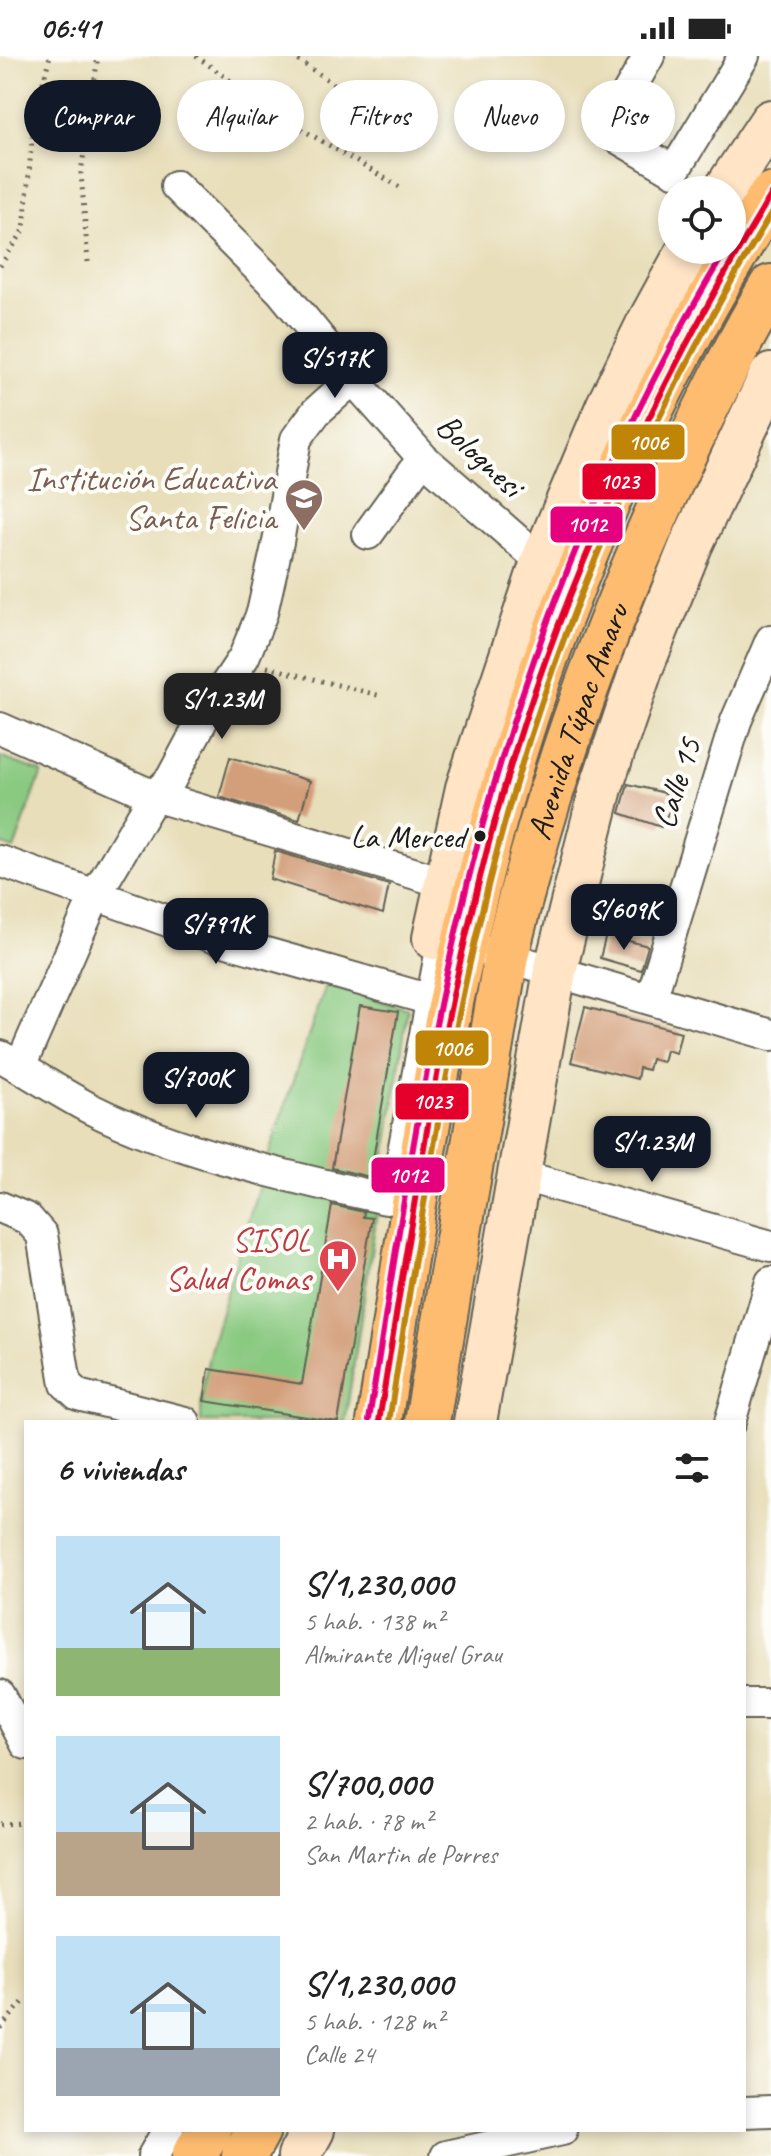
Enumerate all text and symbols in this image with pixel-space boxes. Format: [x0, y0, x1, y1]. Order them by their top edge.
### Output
text: 06:41 [40, 9, 101, 47]
chip: Comprar [24, 80, 161, 152]
chip: Alquilar [177, 80, 304, 152]
chip: Filtros [320, 80, 438, 152]
chip: Nuevo [454, 80, 565, 152]
chip: Piso [581, 80, 675, 152]
map controls [658, 176, 746, 264]
button: locate [658, 176, 746, 264]
pin: S/517K [270, 332, 400, 400]
text: S/517K [300, 341, 370, 374]
street label: Bolognesi [427, 404, 535, 509]
line badge: 1006 [610, 423, 686, 461]
text: 1006 [628, 429, 670, 457]
place label: Institución Educativa Santa Felicia [27, 457, 279, 539]
line badge: 1023 [581, 462, 657, 501]
text: 1023 [599, 468, 641, 496]
school or university icon: Institución Educativa Santa Felicia [283, 477, 325, 532]
line badge: 1012 [549, 505, 624, 544]
text: 1012 [567, 511, 609, 539]
street label: Avenida Túpac Amaru [516, 595, 639, 844]
pin: S/1.23M [148, 673, 296, 741]
text: S/1.23M [182, 682, 262, 715]
street label: Calle 15 [641, 731, 711, 834]
place label: La Merced [350, 816, 469, 857]
marker: La Merced [472, 828, 488, 844]
pin: S/609K [559, 884, 689, 952]
text: S/609K [589, 893, 659, 926]
pin: S/791K [151, 898, 281, 966]
text: S/791K [181, 907, 251, 940]
line badge: 1006 [414, 1029, 490, 1067]
text: 1006 [432, 1035, 474, 1063]
pin: S/700K [131, 1052, 261, 1120]
text: S/700K [161, 1061, 231, 1094]
line badge: 1023 [394, 1082, 470, 1121]
text: 1023 [412, 1088, 454, 1116]
pin: S/1.23M [578, 1116, 726, 1184]
text: S/1.23M [612, 1125, 692, 1158]
line badge: 1012 [370, 1156, 446, 1194]
text: 1012 [388, 1162, 430, 1190]
place label: SISOL Salud Comas [165, 1218, 313, 1300]
hospital icon: SISOL Salud Comas [317, 1238, 359, 1293]
icon: filters [670, 1446, 714, 1490]
text: 6 viviendas [56, 1447, 184, 1490]
text: S/1,230,000 [304, 1562, 453, 1605]
icon: home [120, 1568, 216, 1664]
text: 5 hab. · 138 m² [304, 1605, 444, 1638]
text: Almirante Miguel Grau [304, 1638, 502, 1671]
text: S/700,000 [304, 1762, 430, 1805]
icon: home [120, 1768, 216, 1864]
text: 2 hab. · 78 m² [304, 1805, 432, 1838]
text: San Martin de Porres [304, 1838, 497, 1871]
text: S/1,230,000 [304, 1962, 453, 2005]
icon: home [120, 1968, 216, 2064]
text: 5 hab. · 128 m² [304, 2005, 444, 2038]
text: Calle 24 [304, 2038, 375, 2071]

